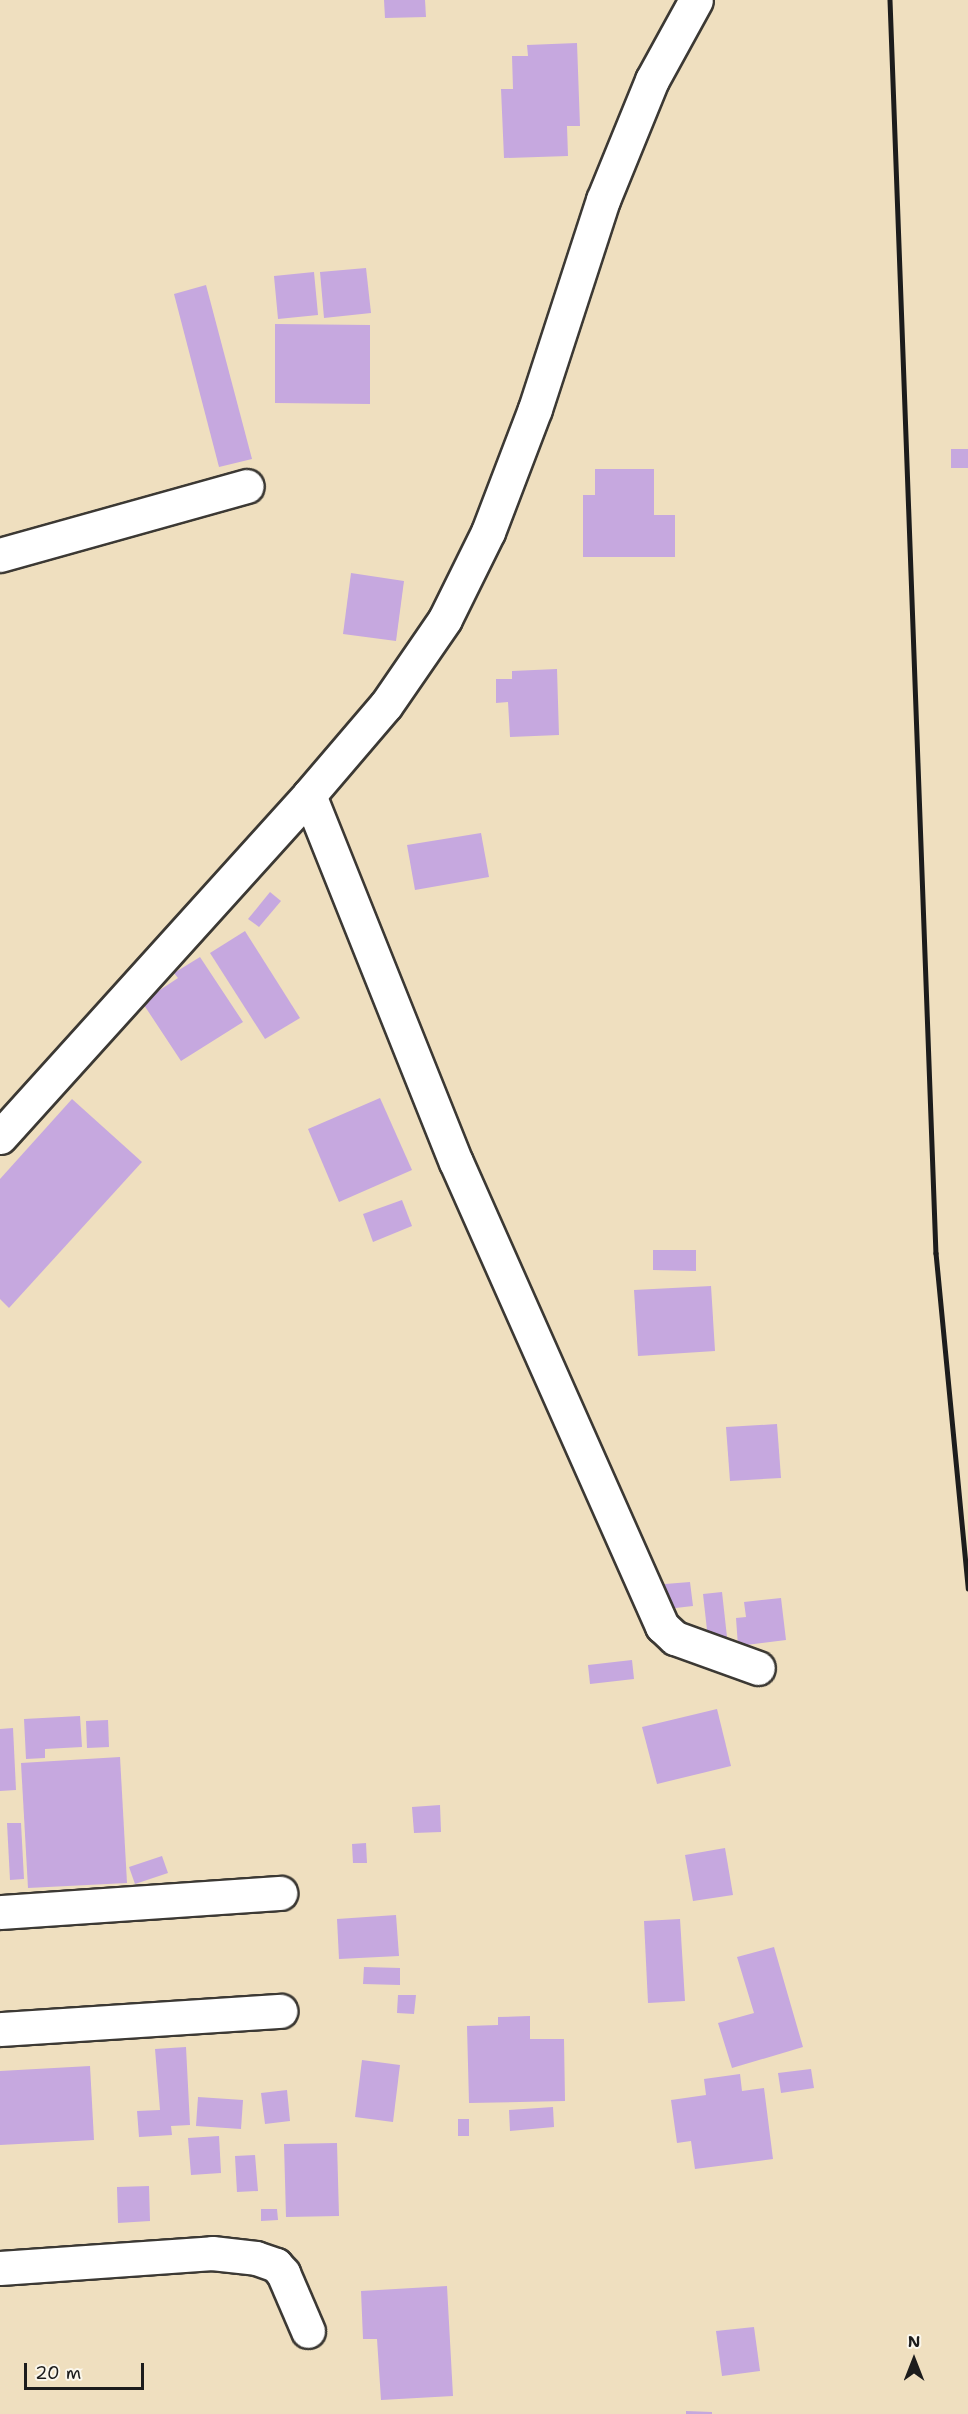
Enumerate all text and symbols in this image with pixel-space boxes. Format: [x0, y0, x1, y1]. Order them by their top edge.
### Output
north arrow [884, 2330, 944, 2390]
text: N [908, 2331, 920, 2352]
scale bar [27, 2351, 147, 2389]
text: 20 m [35, 2361, 81, 2385]

